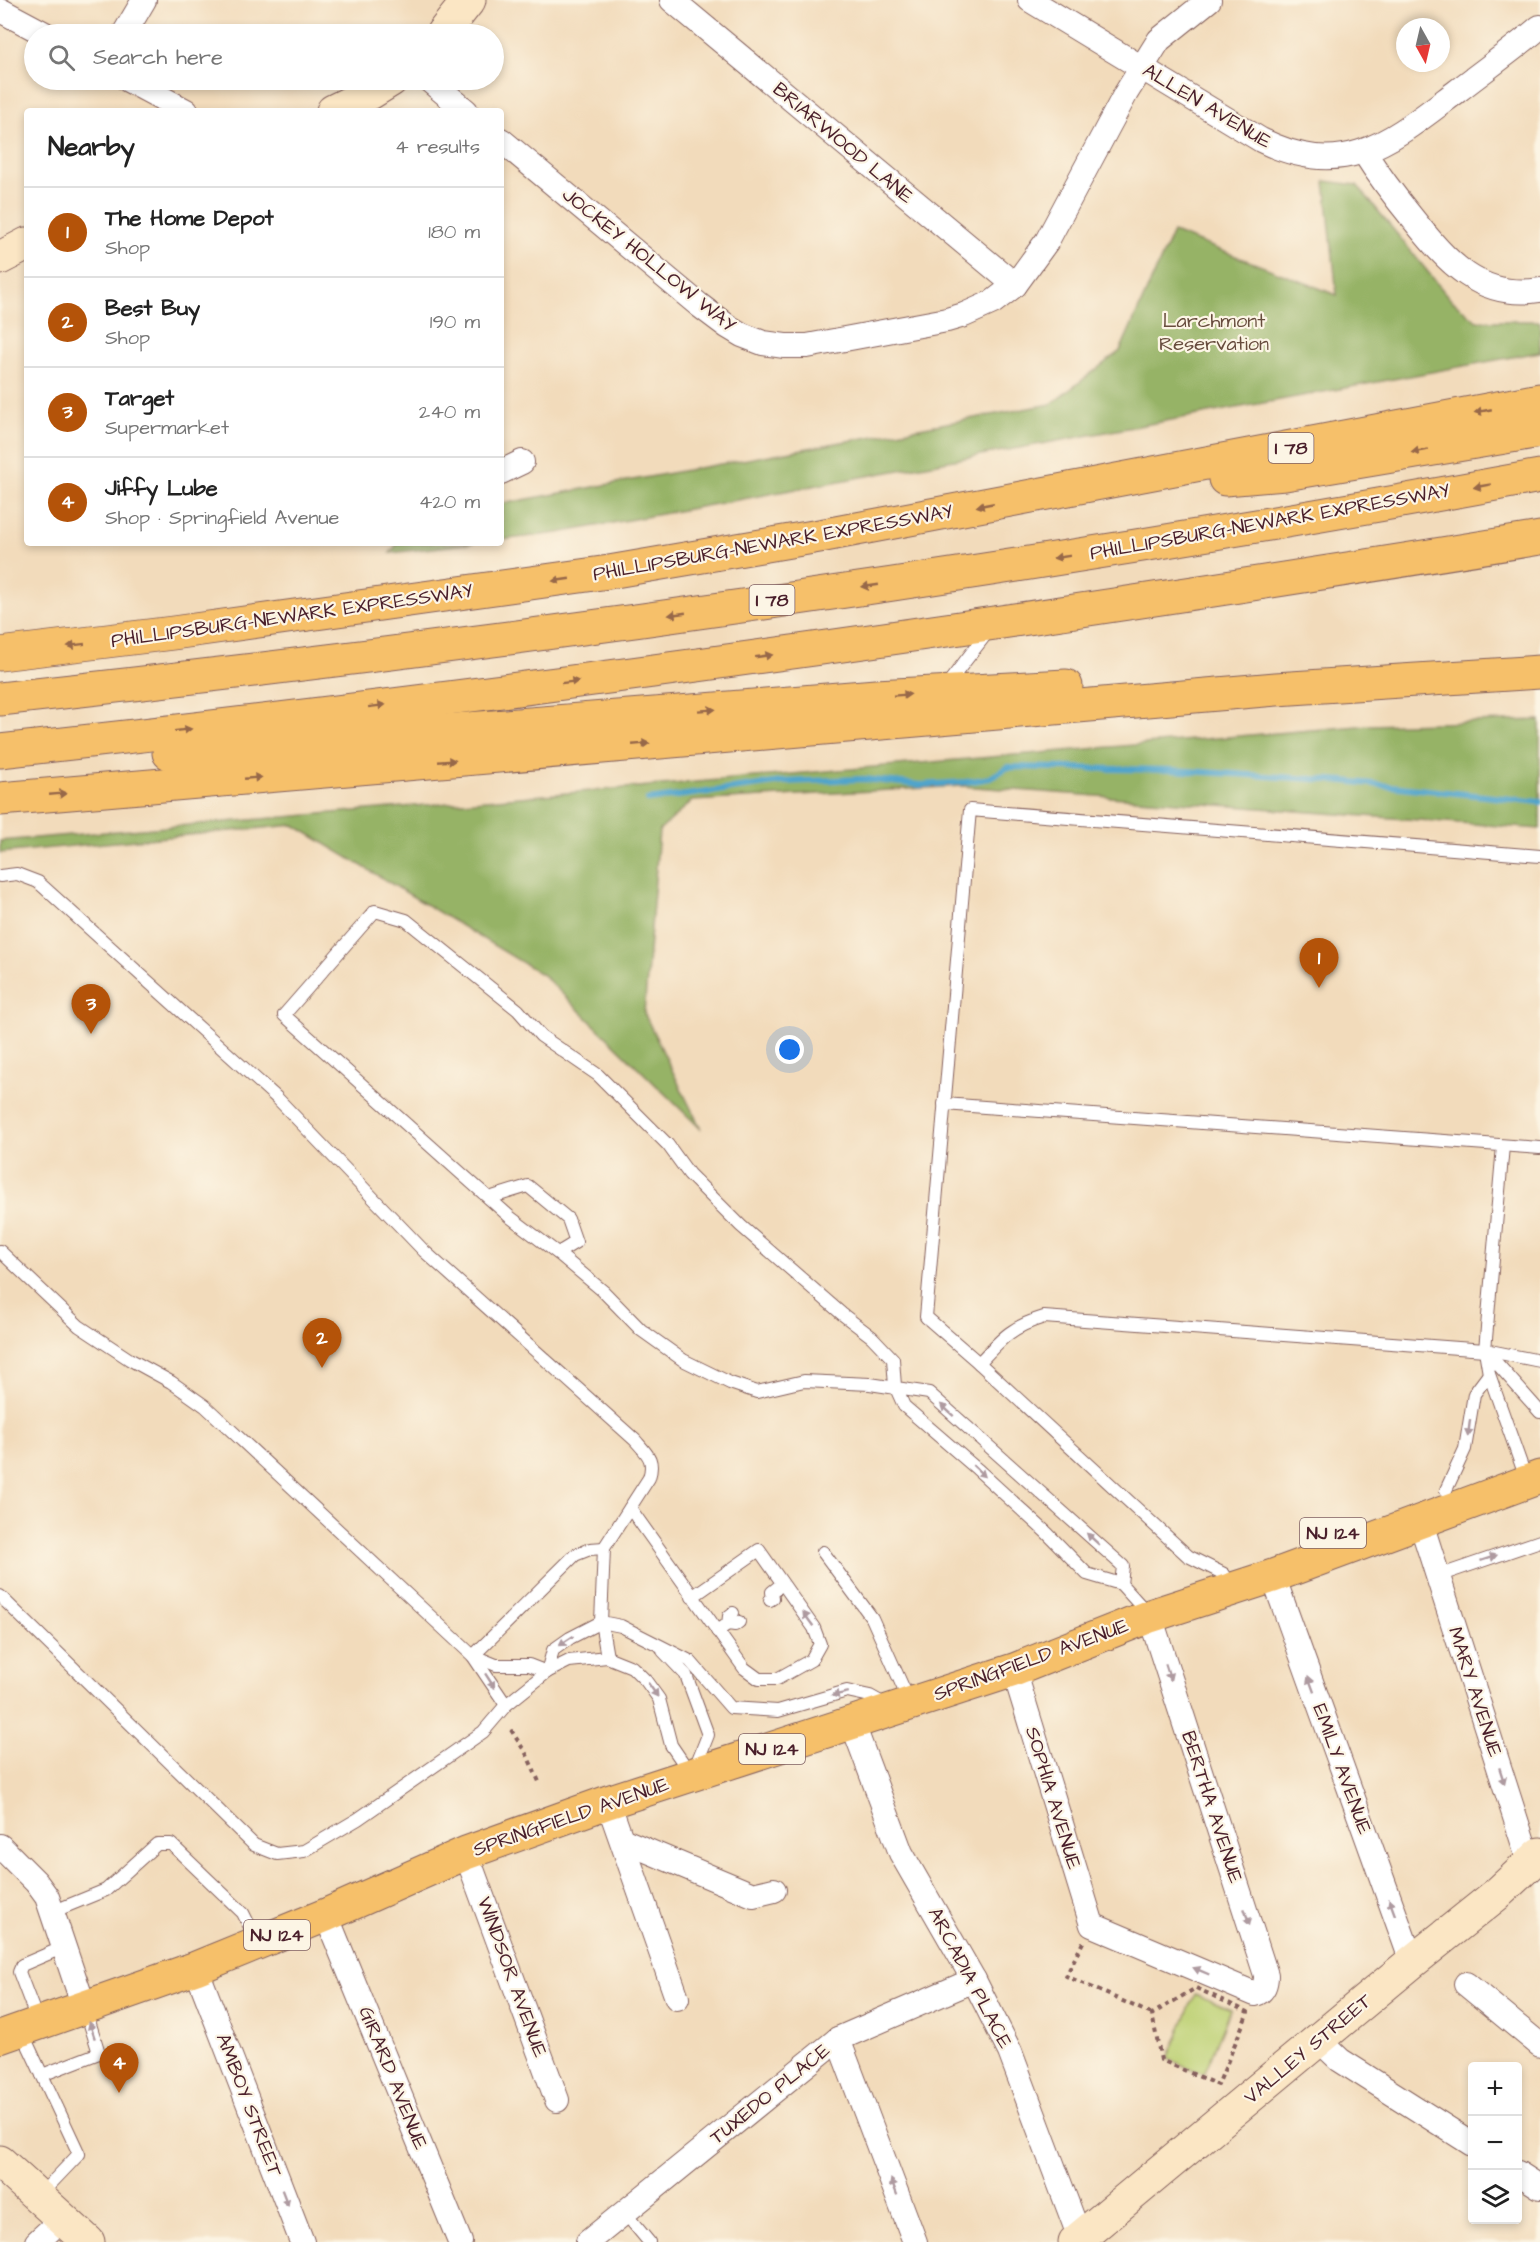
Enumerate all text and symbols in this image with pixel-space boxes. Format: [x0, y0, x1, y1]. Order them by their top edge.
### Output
north arrow [1396, 18, 1450, 72]
search box [24, 24, 504, 90]
icon: search [45, 41, 78, 74]
text: Search here [93, 42, 223, 73]
street label: ALLEN AVENUE [1137, 56, 1277, 156]
street label: BRIARWOOD LANE [767, 76, 920, 210]
text: Nearby [48, 129, 135, 165]
text: 4 results [395, 133, 480, 161]
street label: JOCKEY HOLLOW WAY [556, 181, 742, 339]
text: The Home Depot [105, 203, 274, 234]
text: 1 [66, 218, 69, 246]
text: 180 m [428, 218, 480, 246]
text: Shop [105, 234, 150, 262]
text: Best Buy [105, 293, 200, 324]
park label: Larchmont Reservation [1159, 307, 1269, 358]
text: 2 [62, 308, 73, 336]
text: 190 m [430, 308, 480, 336]
text: Shop [105, 324, 150, 352]
text: Target [105, 383, 174, 414]
text: 3 [62, 398, 73, 426]
text: 240 m [419, 398, 480, 426]
one-way arrow [1473, 407, 1492, 416]
text: Supermarket [105, 414, 229, 442]
road number: I 78 [1268, 433, 1314, 463]
one-way arrow [1411, 447, 1430, 456]
text: Jiffy Lube [105, 473, 218, 504]
street label: PHILLIPSBURG-NEWARK EXPRESSWAY [1088, 476, 1452, 567]
one-way arrow [1473, 482, 1492, 491]
text: 4 [61, 488, 74, 516]
text: 420 m [419, 488, 480, 516]
street label: PHILLIPSBURG-NEWARK EXPRESSWAY [591, 497, 955, 588]
one-way arrow [976, 501, 995, 510]
text: Shop · Springfield Avenue [105, 504, 339, 532]
one-way arrow [1053, 553, 1072, 562]
one-way arrow [551, 575, 570, 584]
street label: PHILLIPSBURG-NEWARK EXPRESSWAY [109, 577, 475, 655]
one-way arrow [860, 582, 879, 591]
road number: I 78 [750, 585, 794, 615]
one-way arrow [667, 609, 686, 619]
one-way arrow [66, 640, 85, 650]
one-way arrow [754, 652, 773, 661]
one-way arrow [561, 678, 580, 687]
one-way arrow [892, 690, 911, 699]
one-way arrow [367, 701, 386, 711]
one-way arrow [698, 705, 717, 715]
one-way arrow [174, 725, 193, 735]
one-way arrow [632, 739, 651, 749]
one-way arrow [437, 756, 456, 766]
one-way arrow [243, 773, 262, 782]
one-way arrow [49, 789, 68, 799]
pin: 1 [1300, 938, 1338, 988]
pin: 3 [72, 984, 110, 1034]
your location [775, 1035, 804, 1064]
pin: 2 [302, 1318, 342, 1368]
one-way arrow [940, 1404, 955, 1417]
one-way arrow [1464, 1418, 1474, 1437]
one-way arrow [972, 1464, 987, 1478]
road number: NJ 124 [1300, 1518, 1366, 1548]
one-way arrow [1086, 1533, 1101, 1546]
one-way arrow [1480, 1553, 1498, 1563]
one-way arrow [802, 1612, 814, 1627]
street label: SPRINGFIELD AVENUE [930, 1612, 1133, 1708]
street label: MARY AVENUE [1441, 1623, 1509, 1761]
one-way arrow [558, 1635, 575, 1646]
one-way arrow [1164, 1663, 1173, 1681]
one-way arrow [484, 1672, 496, 1688]
one-way arrow [1306, 1675, 1316, 1693]
one-way arrow [647, 1682, 659, 1698]
one-way arrow [830, 1690, 849, 1699]
street label: EMILY AVENUE [1305, 1700, 1379, 1838]
street label: SOPHIA AVENUE [1018, 1723, 1088, 1873]
street label: BERTHA AVENUE [1174, 1727, 1250, 1887]
road number: NJ 124 [739, 1734, 805, 1764]
one-way arrow [1498, 1767, 1507, 1785]
street label: SPRINGFIELD AVENUE [469, 1770, 673, 1864]
street label: WINDSOR AVENUE [470, 1893, 554, 2061]
one-way arrow [1386, 1898, 1396, 1916]
street label: ARCADIA PLACE [921, 1902, 1019, 2054]
one-way arrow [1243, 1908, 1252, 1926]
road number: NJ 124 [244, 1920, 310, 1950]
one-way arrow [1192, 1966, 1210, 1976]
street label: VALLEY STREET [1238, 1987, 1378, 2111]
street label: GIRARD AVENUE [352, 2002, 435, 2154]
one-way arrow [87, 2021, 96, 2039]
street label: AMBOY STREET [209, 2029, 289, 2181]
street label: TUXEDO PLACE [704, 2037, 836, 2151]
pin: 4 [100, 2044, 138, 2093]
map controls [1468, 2062, 1522, 2224]
button: + [1468, 2062, 1522, 2116]
button: − [1468, 2116, 1522, 2170]
button: layers [1468, 2170, 1522, 2224]
one-way arrow [889, 2178, 898, 2196]
one-way arrow [281, 2189, 291, 2207]

